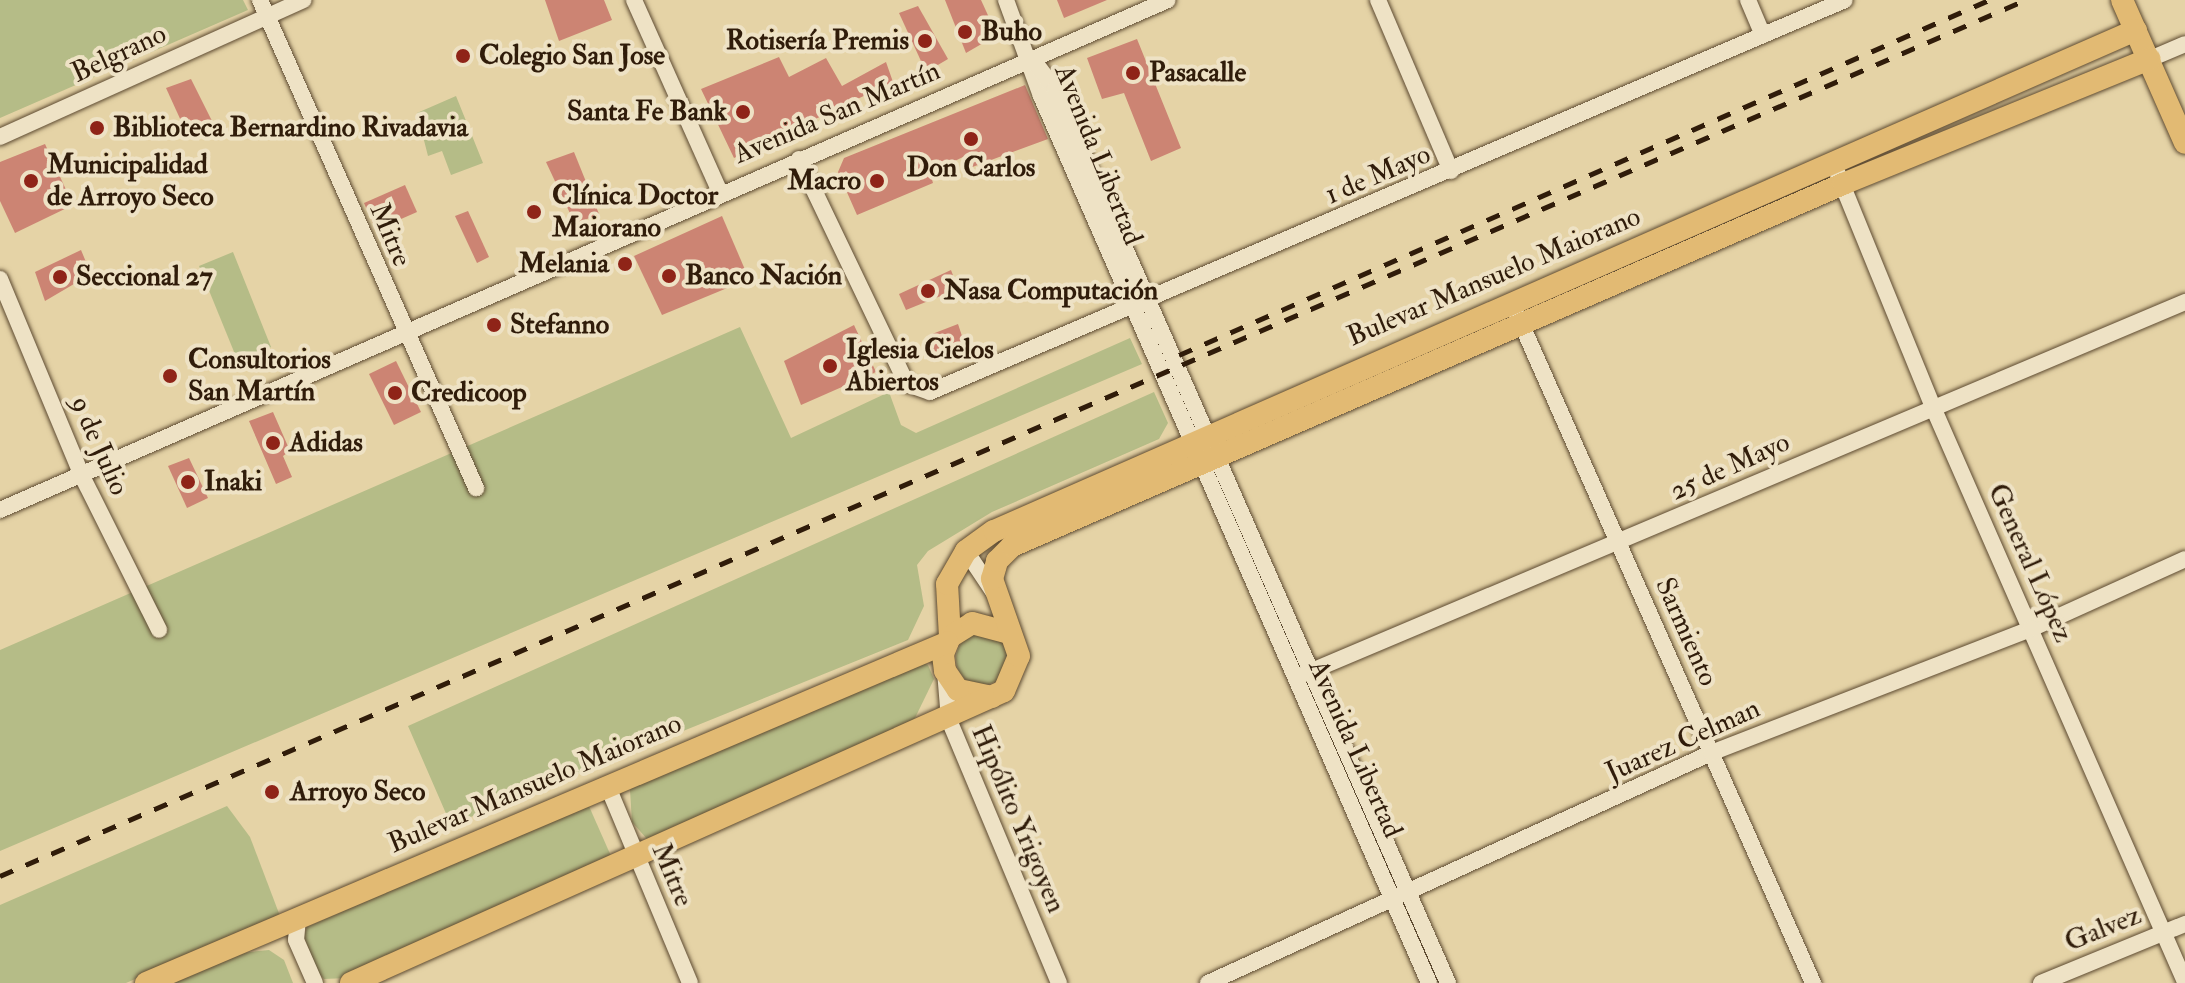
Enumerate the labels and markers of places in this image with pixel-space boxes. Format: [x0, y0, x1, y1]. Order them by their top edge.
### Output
place label: Buho [981, 15, 1042, 49]
marker: Buho [956, 23, 974, 41]
place label: Rotisería Premis [726, 24, 909, 58]
marker: Rotisería Premis [916, 32, 934, 50]
place label: Colegio San Jose [479, 39, 665, 73]
marker: Colegio San Jose [454, 47, 472, 65]
place label: Pasacalle [1149, 56, 1246, 90]
marker: Pasacalle [1124, 64, 1142, 82]
place label: Santa Fe Bank [567, 95, 727, 129]
marker: Santa Fe Bank [734, 103, 752, 121]
place label: Biblioteca Bernardino Rivadavia [113, 111, 468, 145]
marker: Biblioteca Bernardino Rivadavia [88, 119, 106, 137]
marker: Don Carlos [962, 130, 980, 148]
place label: Municipalidad de Arroyo Seco [47, 148, 214, 214]
place label: Don Carlos [907, 151, 1035, 185]
place label: Macro [787, 164, 861, 198]
marker: Municipalidad de Arroyo Seco [22, 172, 40, 190]
marker: Macro [868, 172, 886, 190]
place label: Clínica Doctor Maiorano [552, 179, 718, 245]
marker: Clínica Doctor Maiorano [523, 201, 545, 223]
place label: Melania [519, 247, 609, 281]
marker: Melania [616, 255, 634, 273]
place label: Banco Nación [685, 259, 842, 293]
place label: Seccional 27 [76, 260, 213, 294]
marker: Banco Nación [660, 267, 678, 285]
marker: Seccional 27 [51, 268, 69, 286]
place label: Nasa Computación [944, 274, 1158, 308]
marker: Nasa Computación [919, 282, 937, 300]
place label: Stefanno [510, 308, 609, 342]
marker: Stefanno [485, 316, 503, 334]
place label: Iglesia Cielos Abiertos [846, 333, 994, 399]
place label: Consultorios San Martín [188, 343, 331, 409]
marker: Iglesia Cielos Abiertos [821, 357, 839, 375]
marker: Consultorios San Martín [159, 365, 181, 387]
place label: Credicoop [411, 376, 527, 410]
marker: Credicoop [386, 384, 404, 402]
place label: Adidas [289, 426, 363, 460]
marker: Adidas [264, 434, 282, 452]
place label: Inaki [204, 465, 262, 499]
marker: Inaki [179, 473, 197, 491]
place label: Arroyo Seco [290, 775, 425, 809]
marker: Arroyo Seco [261, 781, 283, 803]

